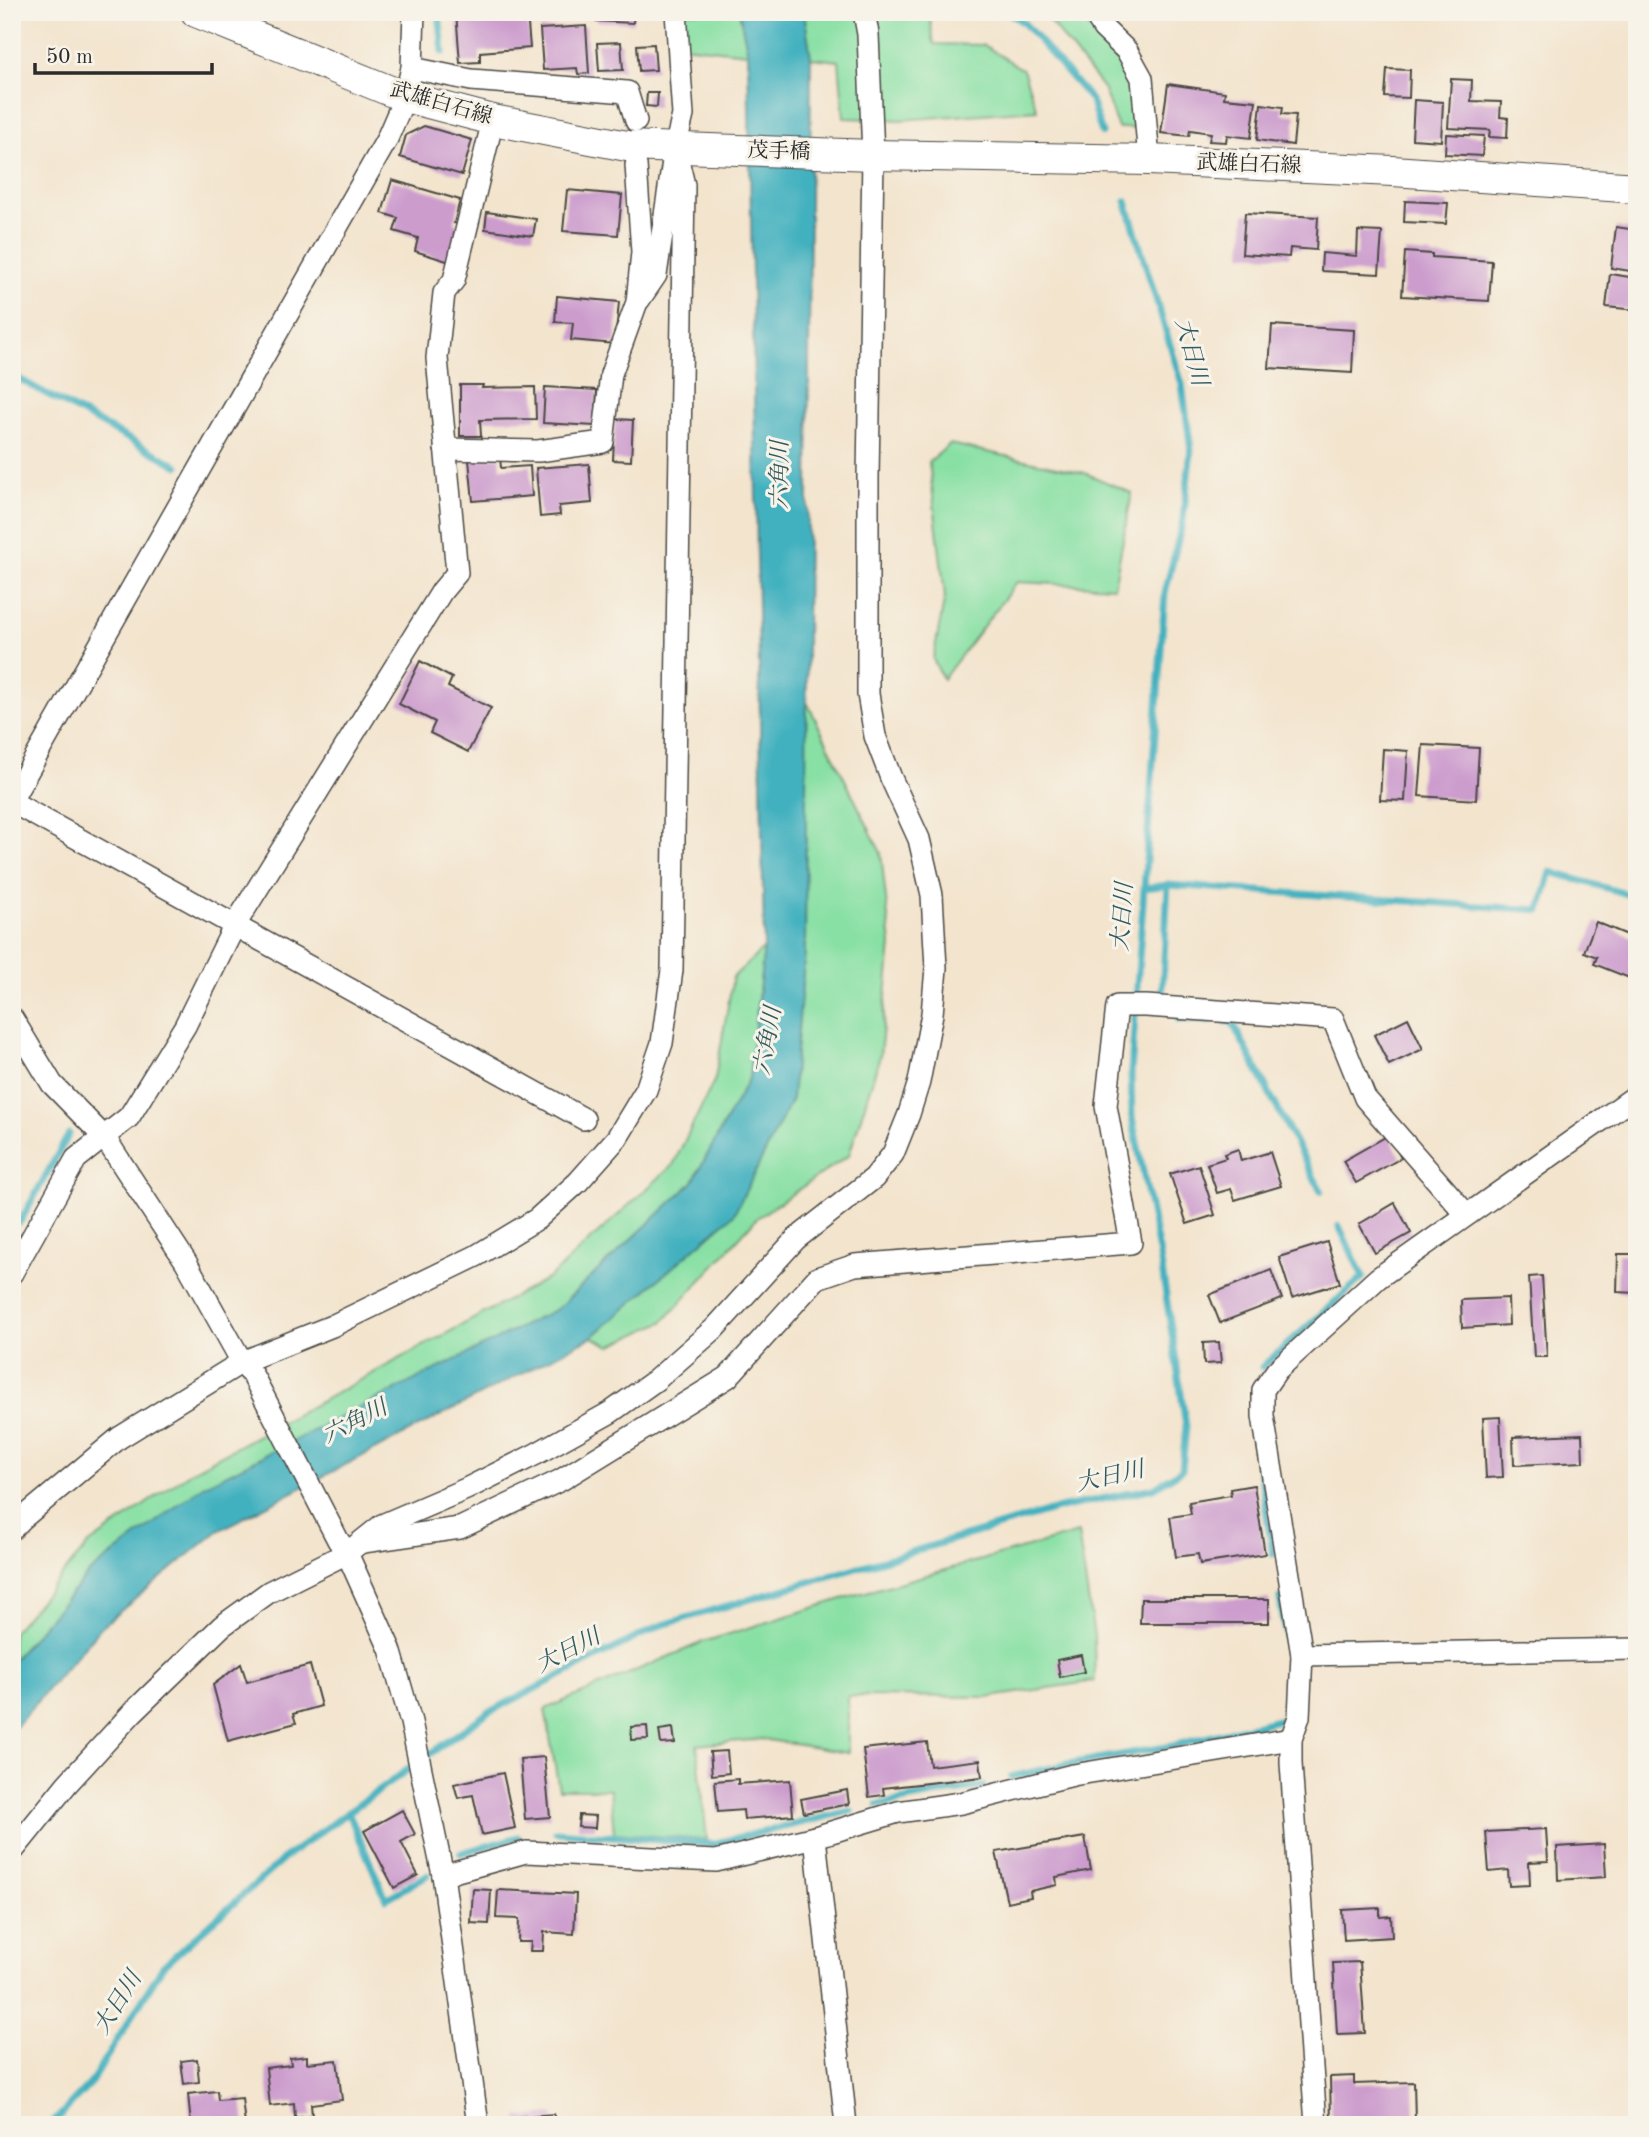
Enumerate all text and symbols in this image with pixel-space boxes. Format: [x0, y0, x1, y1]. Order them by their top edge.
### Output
scale bar [35, 32, 212, 76]
text: 50 m [46, 47, 93, 68]
street label: 武雄白石線 [388, 78, 495, 129]
street label: 茂手橋 [747, 138, 811, 164]
street label: 武雄白石線 [1196, 151, 1302, 177]
water label: 大日川 [1171, 315, 1214, 391]
water label: 六角川 [767, 438, 792, 510]
water label: 大日川 [1107, 879, 1137, 952]
water label: 六角川 [749, 1002, 786, 1077]
water label: 六角川 [318, 1393, 394, 1448]
water label: 大日川 [1073, 1455, 1149, 1496]
water label: 大日川 [531, 1622, 607, 1677]
water label: 大日川 [88, 1964, 148, 2038]

